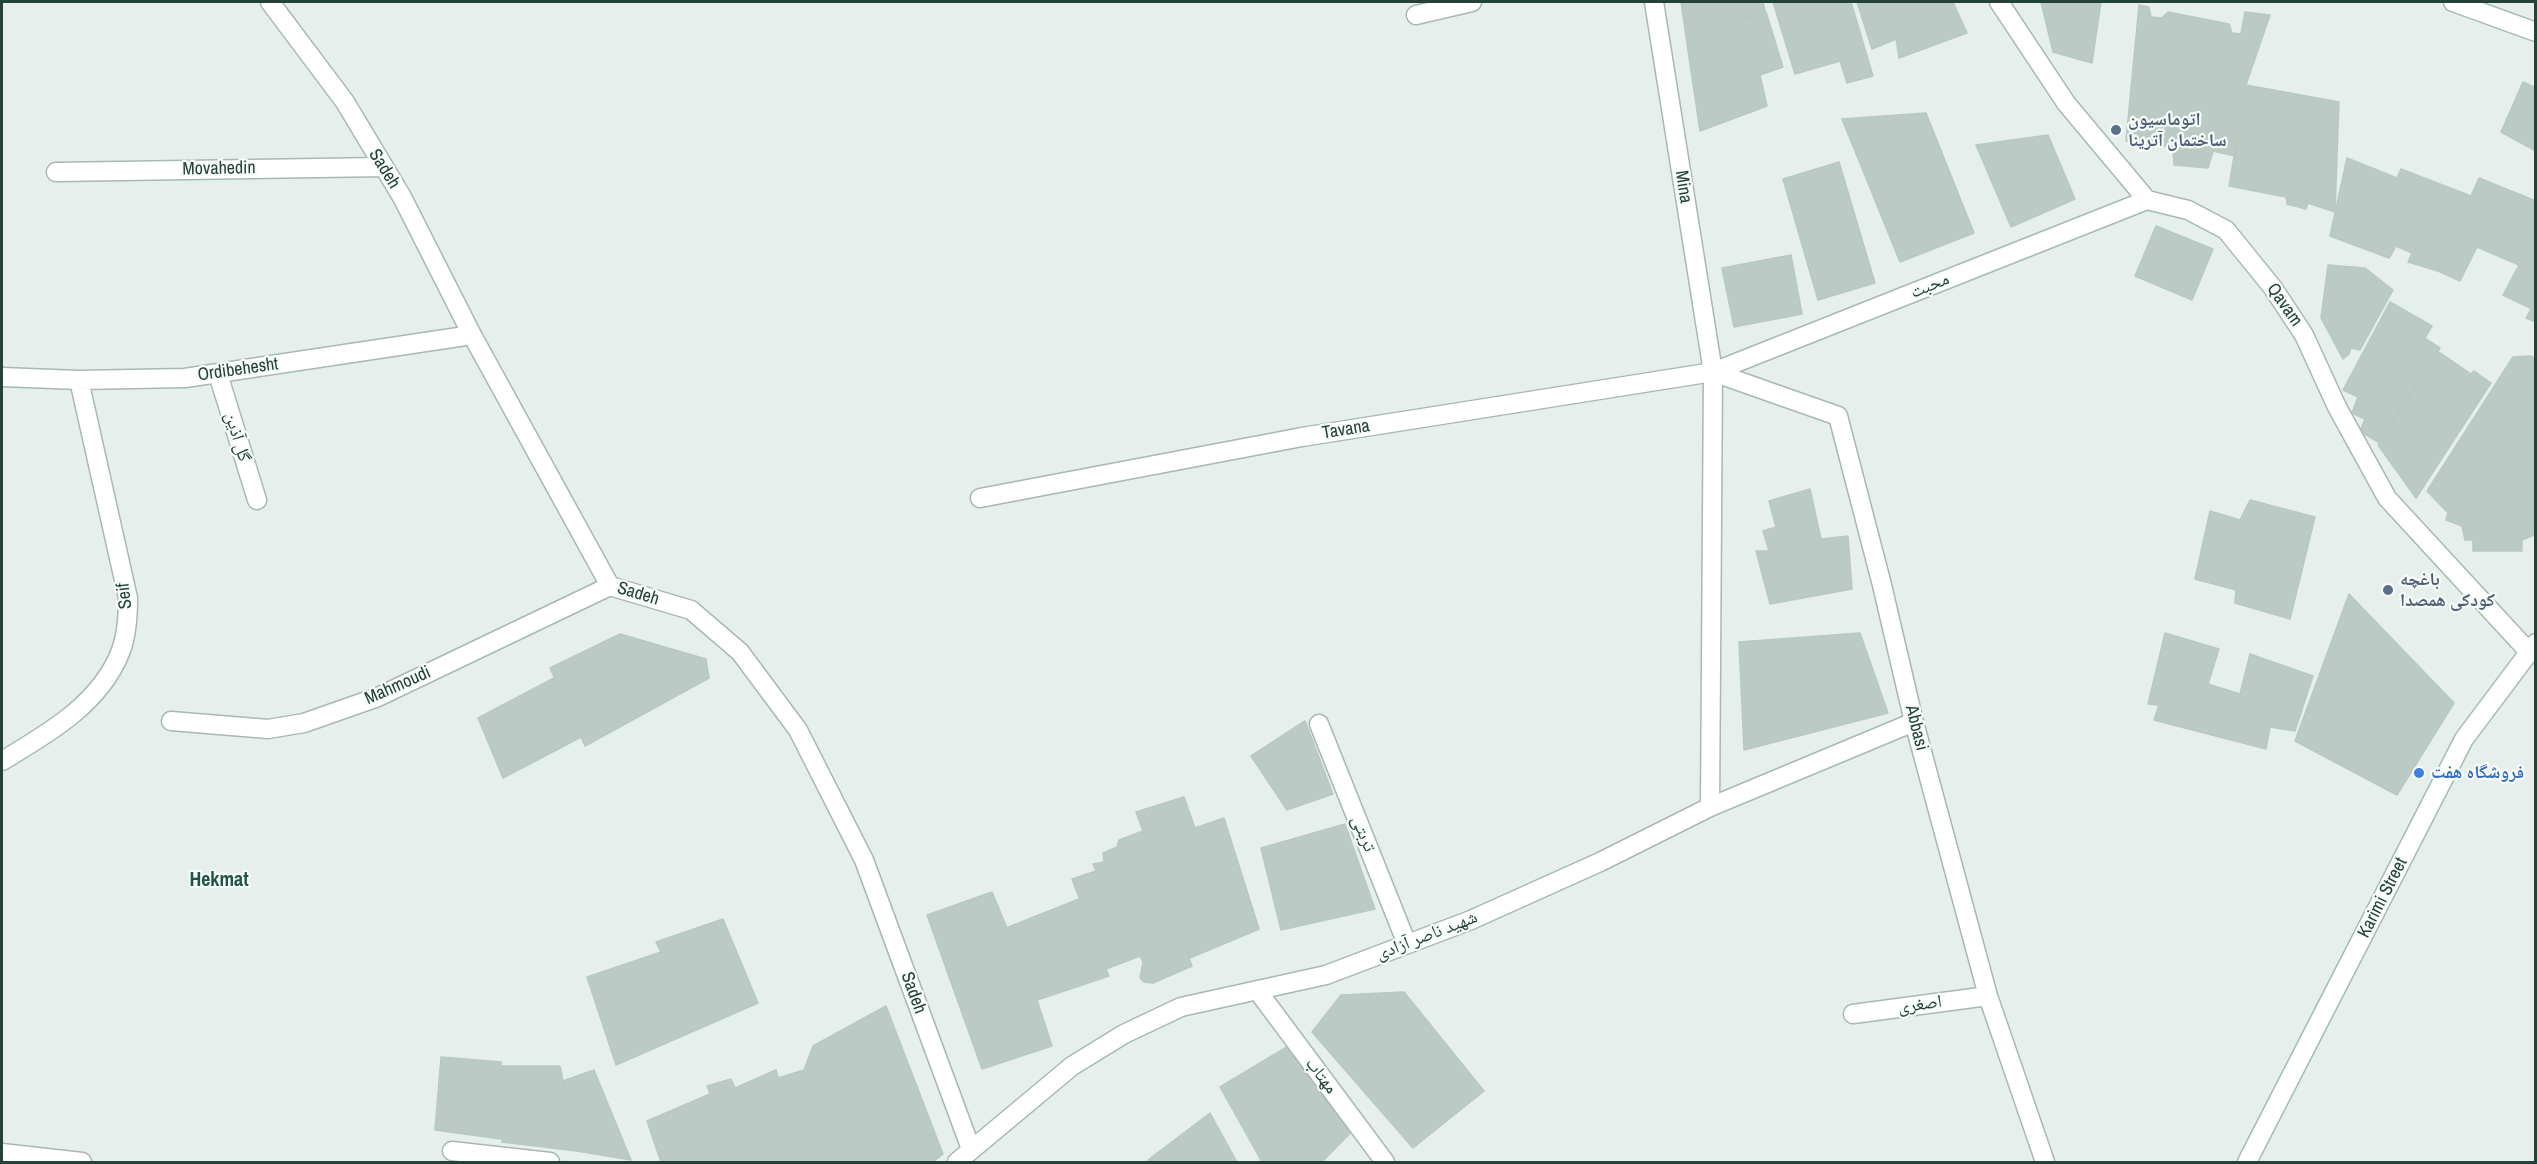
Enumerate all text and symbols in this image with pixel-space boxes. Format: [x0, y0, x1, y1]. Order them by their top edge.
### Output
place label: اتوماسیون ساختمان آترینا [2128, 109, 2227, 152]
marker: اتوماسیون ساختمان آترینا [2109, 123, 2123, 137]
street label: Sadeh [364, 145, 404, 193]
street label: Movahedin [182, 158, 256, 180]
street label: Mina [1670, 169, 1696, 205]
street label: محبت [1907, 268, 1953, 304]
street label: Qavam [2262, 279, 2306, 331]
street label: Ordibehesht [196, 354, 280, 386]
street label: گل آذین [219, 410, 255, 464]
street label: Tavana [1321, 416, 1371, 444]
place label: باغچه کودکی همصدا [2400, 569, 2495, 612]
street label: Sadeh [614, 577, 662, 611]
street label: Seif [113, 582, 137, 610]
marker: باغچه کودکی همصدا [2381, 583, 2395, 597]
street label: Mahmoudi [362, 662, 434, 710]
street label: Abbasi [1900, 703, 1932, 753]
place label: فروشگاه هفت [2431, 762, 2524, 784]
marker: فروشگاه هفت [2412, 766, 2426, 780]
street label: تربتی [1346, 813, 1380, 855]
street label: Karimi Street [2354, 854, 2412, 942]
district label: Hekmat [189, 869, 249, 893]
street label: شهید ناصر آزادی [1373, 907, 1481, 965]
street label: Sadeh [896, 969, 930, 1017]
street label: اصغری [1897, 991, 1943, 1019]
street label: مهتاب [1300, 1054, 1342, 1098]

